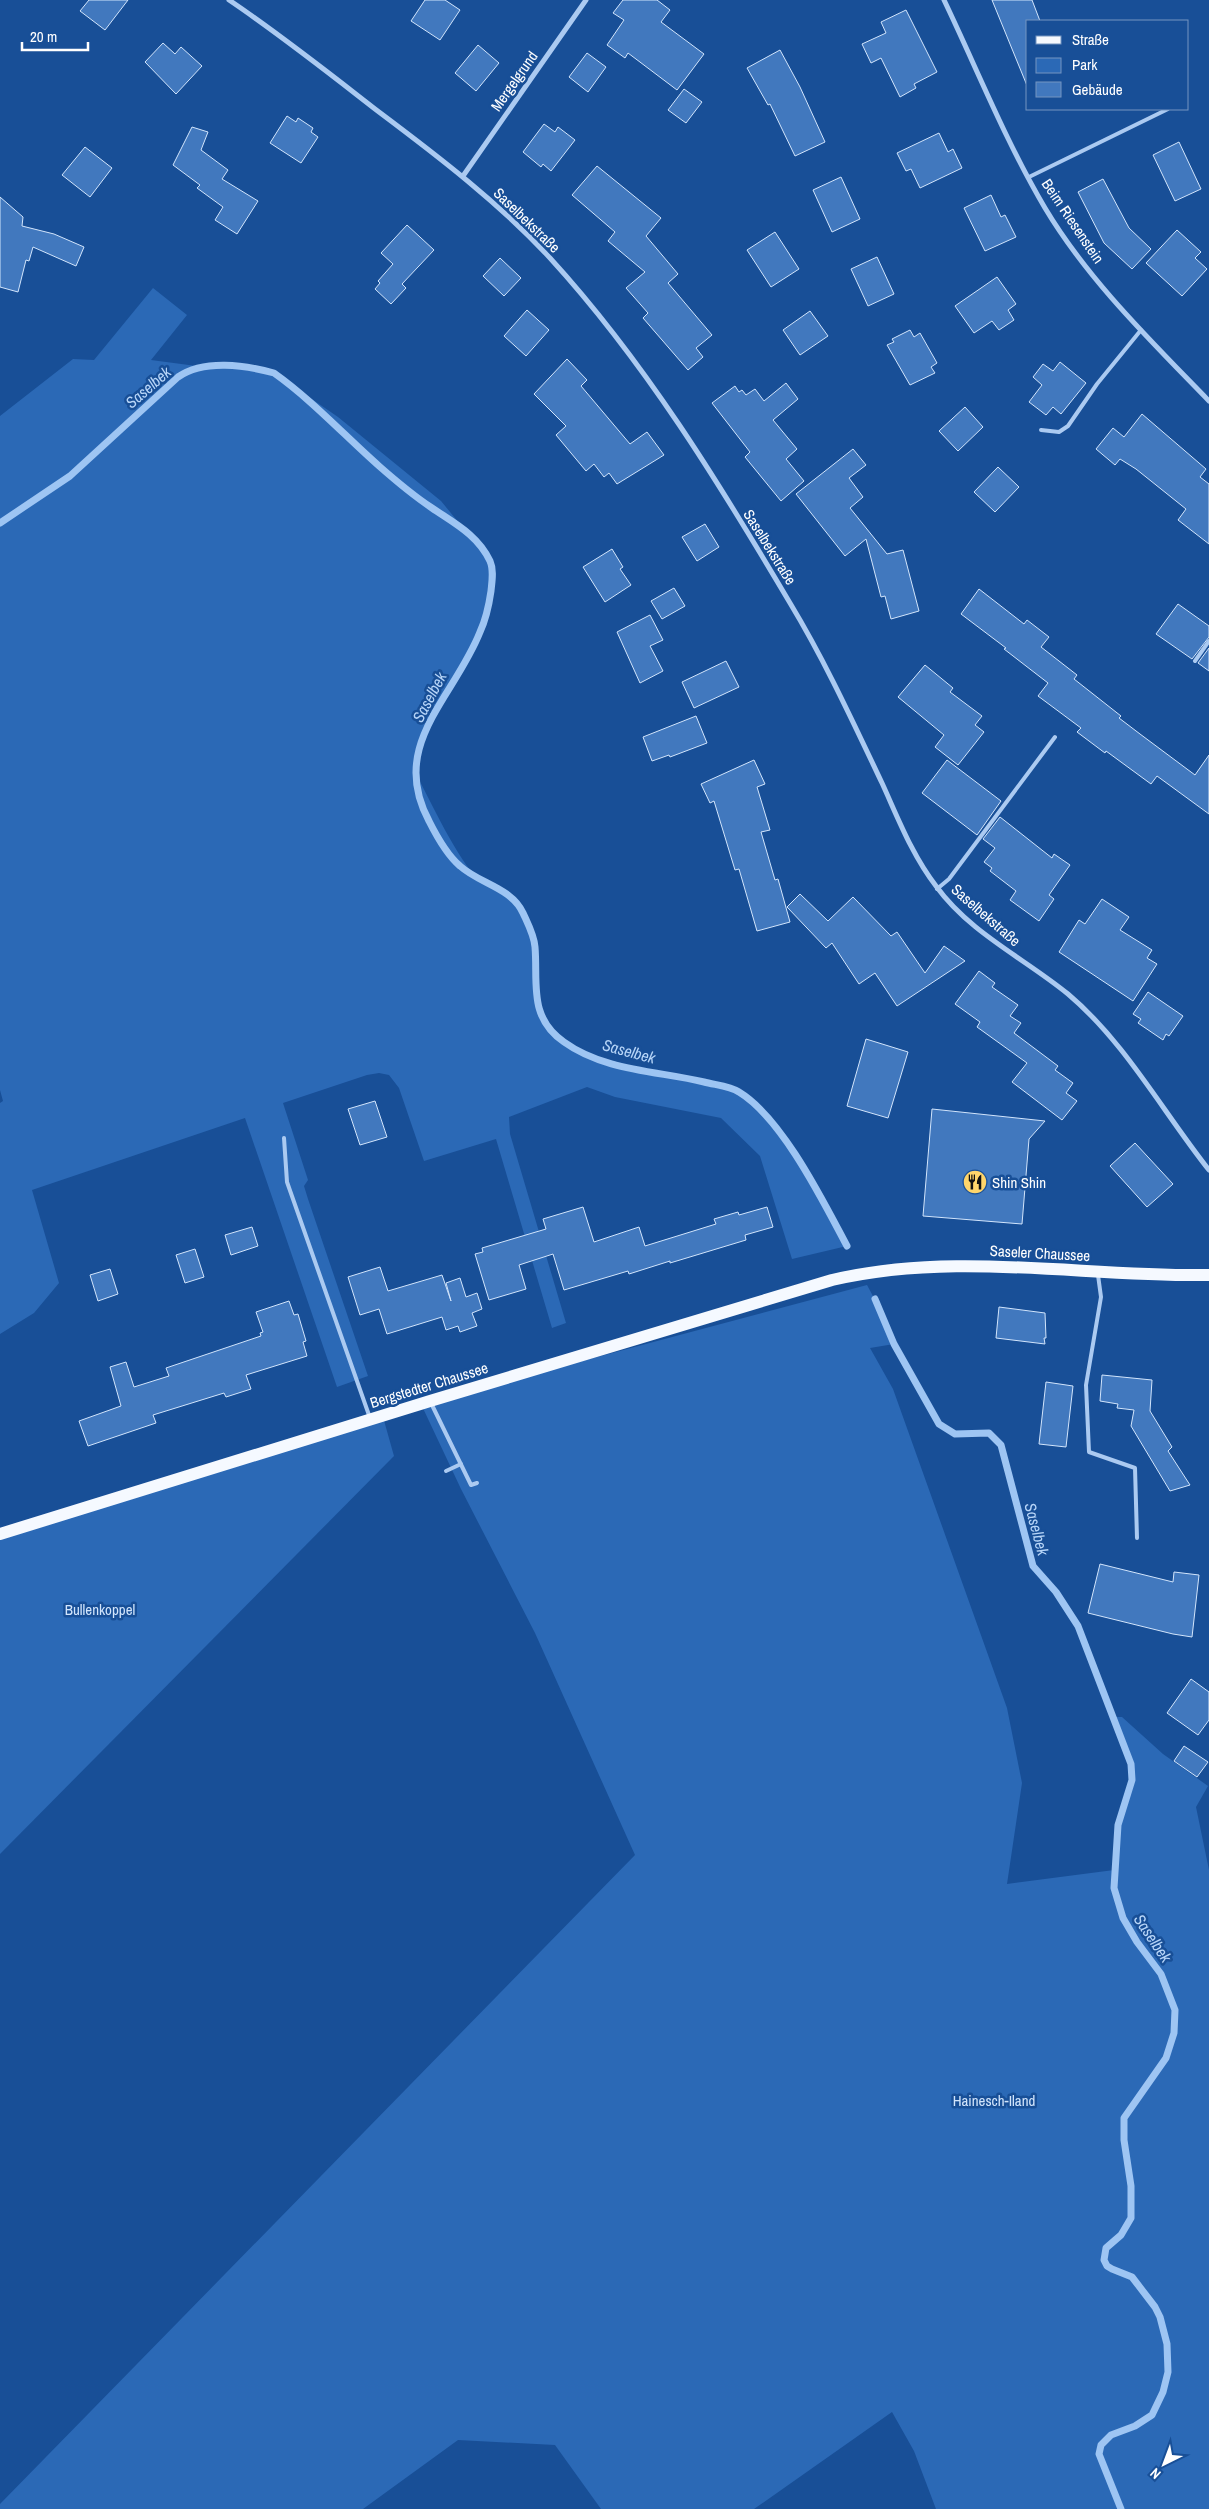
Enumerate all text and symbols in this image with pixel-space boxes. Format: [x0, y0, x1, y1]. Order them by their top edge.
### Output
scale bar [22, 20, 89, 52]
legend [1026, 20, 1189, 110]
text: 20 m [30, 26, 57, 47]
text: Straße [1072, 29, 1109, 50]
street label: Mergelgrund [486, 47, 542, 115]
text: Park [1072, 54, 1098, 75]
text: Gebäude [1072, 79, 1123, 100]
street label: Beim Riesenstein [1037, 175, 1109, 267]
street label: Saselbekstraße [489, 183, 565, 257]
water label: Saselbek [120, 361, 176, 413]
street label: Saselbekstraße [738, 505, 802, 589]
water label: Saselbek [407, 668, 452, 726]
street label: Saselbekstraße [947, 879, 1025, 951]
water label: Saselbek [600, 1033, 658, 1069]
restaurant icon: Shin Shin [962, 1169, 988, 1195]
place label: Shin Shin [992, 1172, 1046, 1193]
street label: Saseler Chaussee [989, 1240, 1091, 1266]
street label: Bergstedter Chaussee [367, 1357, 491, 1413]
water label: Saselbek [1019, 1500, 1055, 1558]
park label: Bullenkoppel [65, 1599, 135, 1620]
water label: Saselbek [1129, 1909, 1177, 1967]
park label: Hainesch-Iland [953, 2090, 1035, 2111]
north arrow [1139, 2439, 1189, 2489]
text: N [1146, 2464, 1164, 2483]

